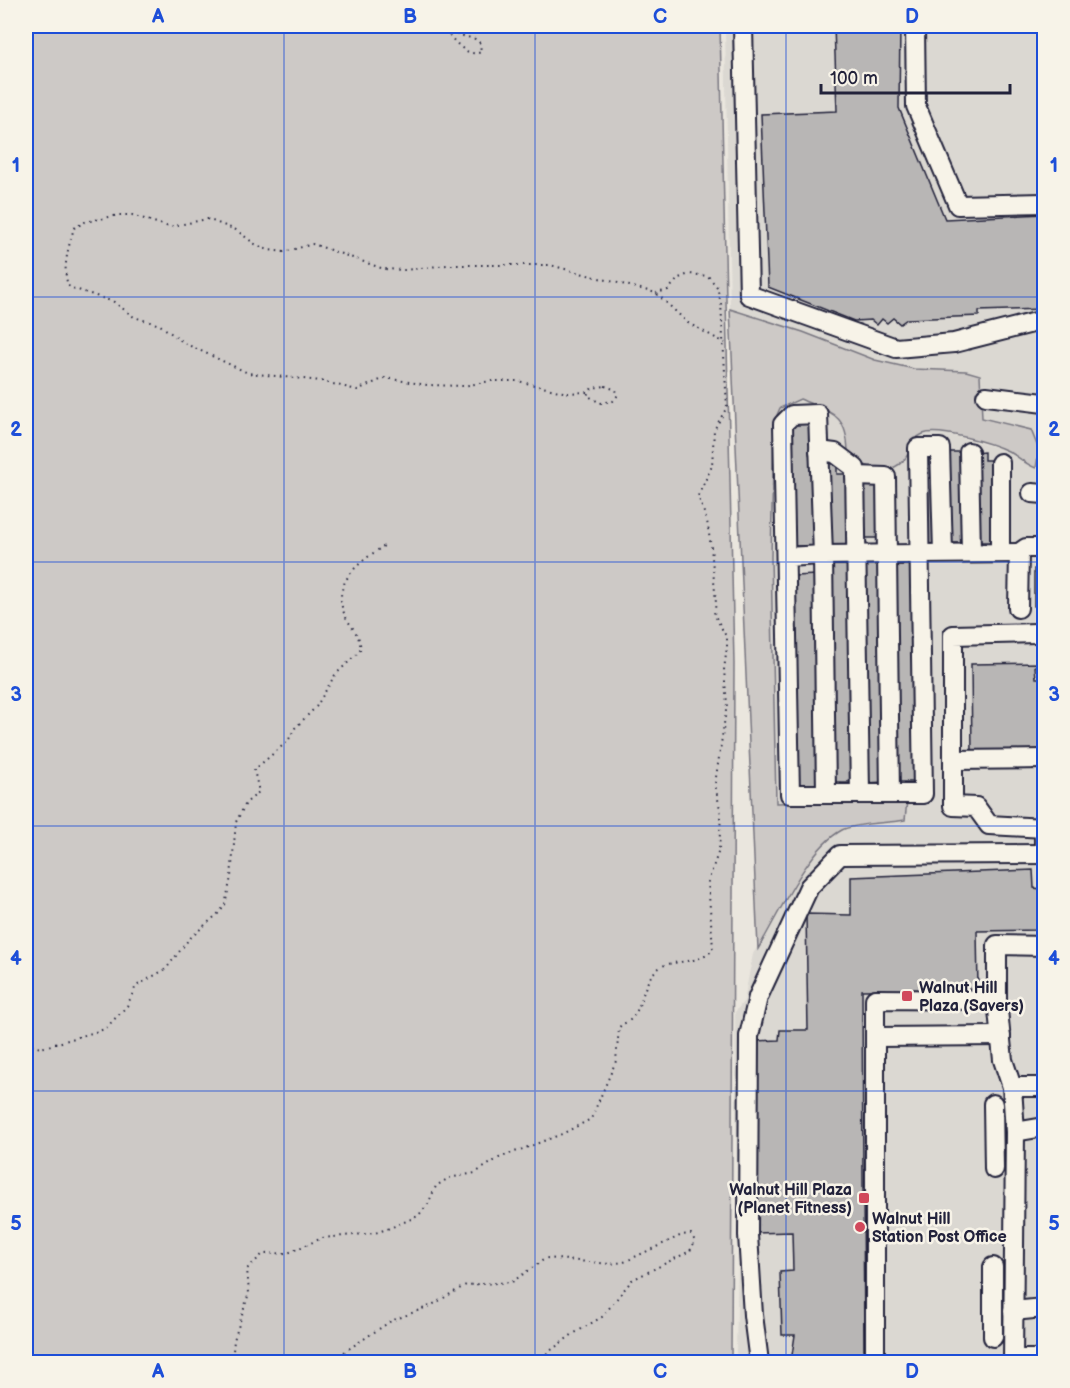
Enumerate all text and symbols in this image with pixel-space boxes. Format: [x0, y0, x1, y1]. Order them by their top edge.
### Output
text: A [151, 5, 165, 29]
text: B [403, 5, 417, 29]
text: C [653, 5, 667, 29]
text: D [905, 5, 919, 29]
scale bar [821, 57, 1010, 95]
text: 100 m [830, 68, 878, 89]
text: 1 [12, 154, 20, 178]
text: 1 [1050, 154, 1058, 178]
text: 2 [10, 418, 22, 442]
text: 2 [1048, 418, 1060, 442]
text: 3 [10, 683, 22, 707]
text: 3 [1048, 683, 1060, 707]
text: 4 [10, 947, 22, 971]
text: 4 [1048, 947, 1060, 971]
place label: Walnut Hill Plaza (Savers) [919, 979, 1024, 1016]
marker: Walnut Hill Plaza (Savers) [900, 989, 914, 1003]
place label: Walnut Hill Plaza (Planet Fitness) [729, 1181, 852, 1218]
marker: Walnut Hill Plaza (Planet Fitness) [857, 1191, 871, 1205]
place label: Walnut Hill Station Post Office [872, 1210, 1007, 1247]
text: 5 [10, 1212, 22, 1236]
text: 5 [1048, 1212, 1060, 1236]
marker: Walnut Hill Station Post Office [853, 1220, 867, 1234]
text: A [151, 1360, 165, 1384]
text: B [403, 1360, 417, 1384]
text: C [653, 1360, 667, 1384]
text: D [905, 1360, 919, 1384]

